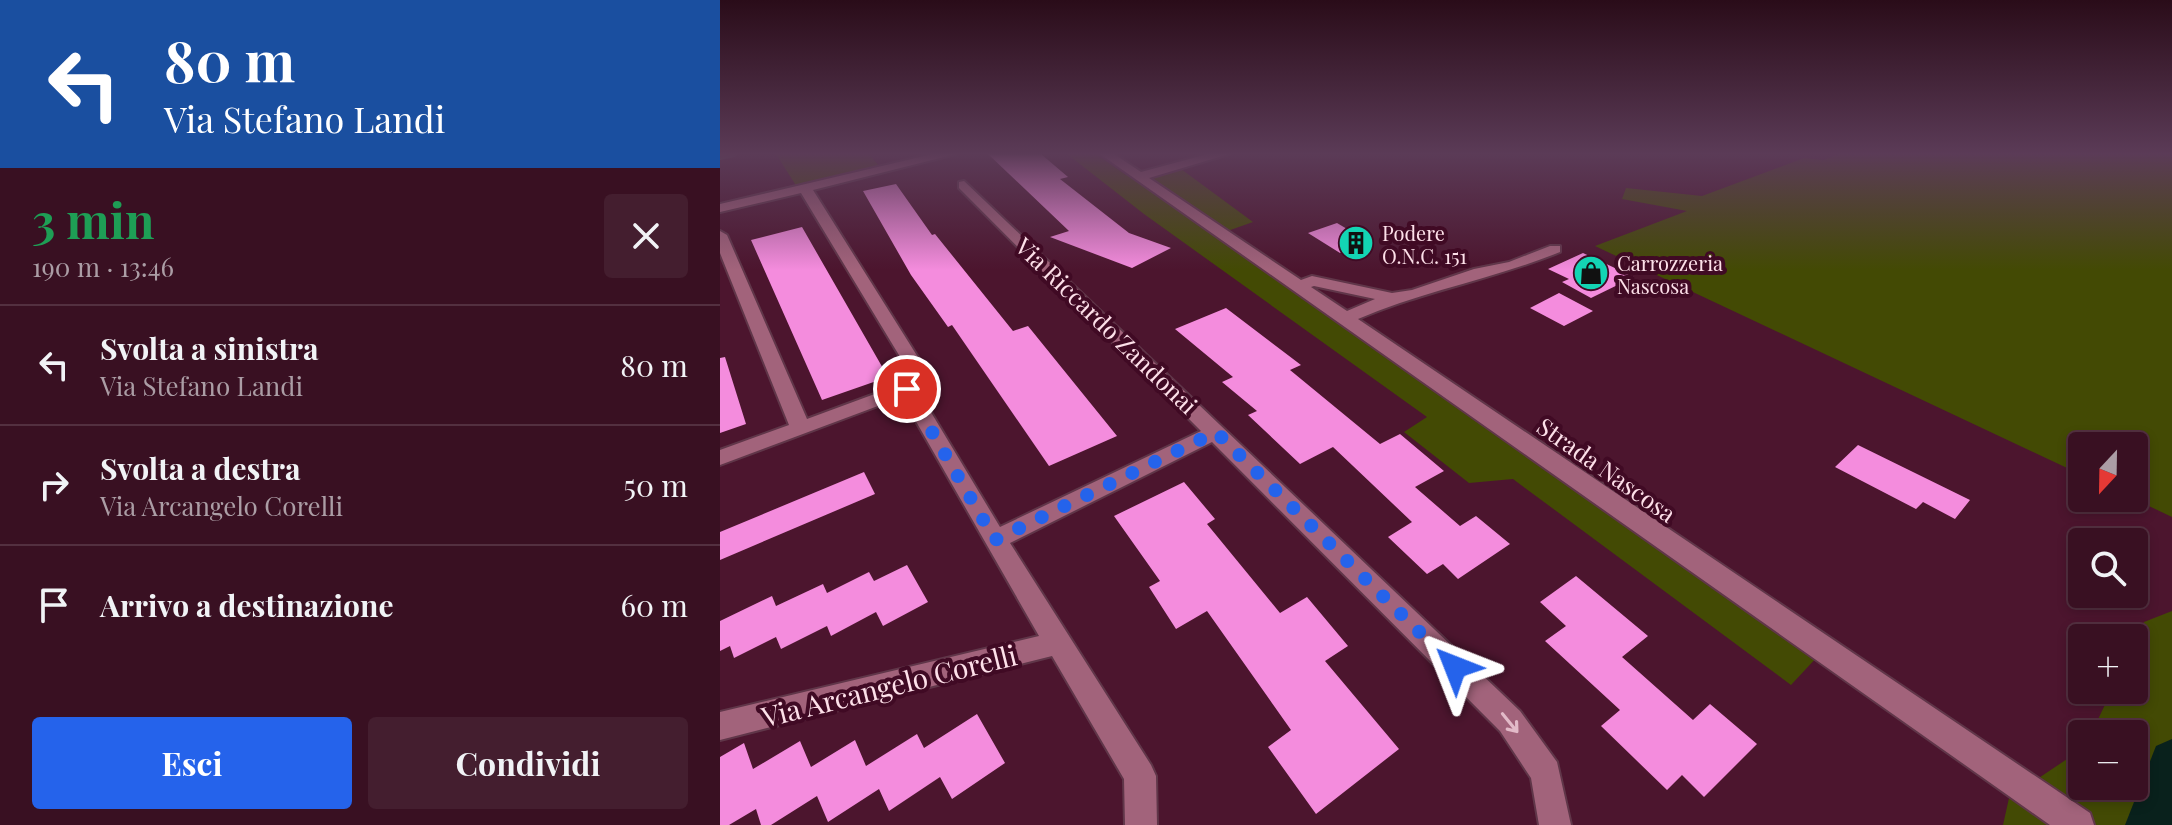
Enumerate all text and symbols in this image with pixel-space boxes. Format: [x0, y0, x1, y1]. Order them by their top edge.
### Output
text: 80 m [164, 22, 295, 97]
icon: left [32, 32, 136, 136]
text: Via Stefano Landi [164, 94, 445, 142]
text: 3 min [32, 187, 154, 251]
button: close [604, 194, 688, 278]
place label: Podere O.N.C. 151 [1382, 219, 1467, 269]
building icon: Podere O.N.C. 151 [1337, 224, 1375, 262]
street label: Via Riccardo Zandonai [1008, 229, 1205, 420]
text: 190 m · 13:46 [32, 249, 174, 284]
place label: Carrozzeria Nascosa [1617, 249, 1723, 299]
shop icon: Carrozzeria Nascosa [1572, 254, 1610, 292]
text: Svolta a sinistra [100, 328, 319, 368]
icon: left [32, 343, 76, 387]
text: 80 m [620, 345, 688, 385]
pin [873, 355, 941, 423]
icon: arrive [885, 367, 929, 411]
text: Via Stefano Landi [100, 368, 303, 403]
street label: Strada Nascosa [1531, 409, 1683, 529]
north arrow [2068, 432, 2148, 512]
map controls [2068, 432, 2148, 800]
text: Svolta a destra [100, 448, 301, 488]
icon: right [32, 463, 76, 507]
text: 50 m [623, 465, 688, 505]
text: Via Arcangelo Corelli [100, 488, 343, 523]
button: search [2068, 528, 2148, 608]
icon: arrive [32, 583, 76, 627]
text: Arrivo a destinazione [100, 585, 394, 625]
text: 60 m [620, 585, 688, 625]
button: + [2068, 624, 2148, 704]
position arrow [1413, 625, 1497, 709]
street label: Via Arcangelo Corelli [757, 635, 1021, 735]
one-way arrow [1501, 712, 1519, 733]
button: Esci [32, 717, 352, 809]
button: Condividi [368, 717, 688, 809]
button: − [2068, 720, 2148, 800]

